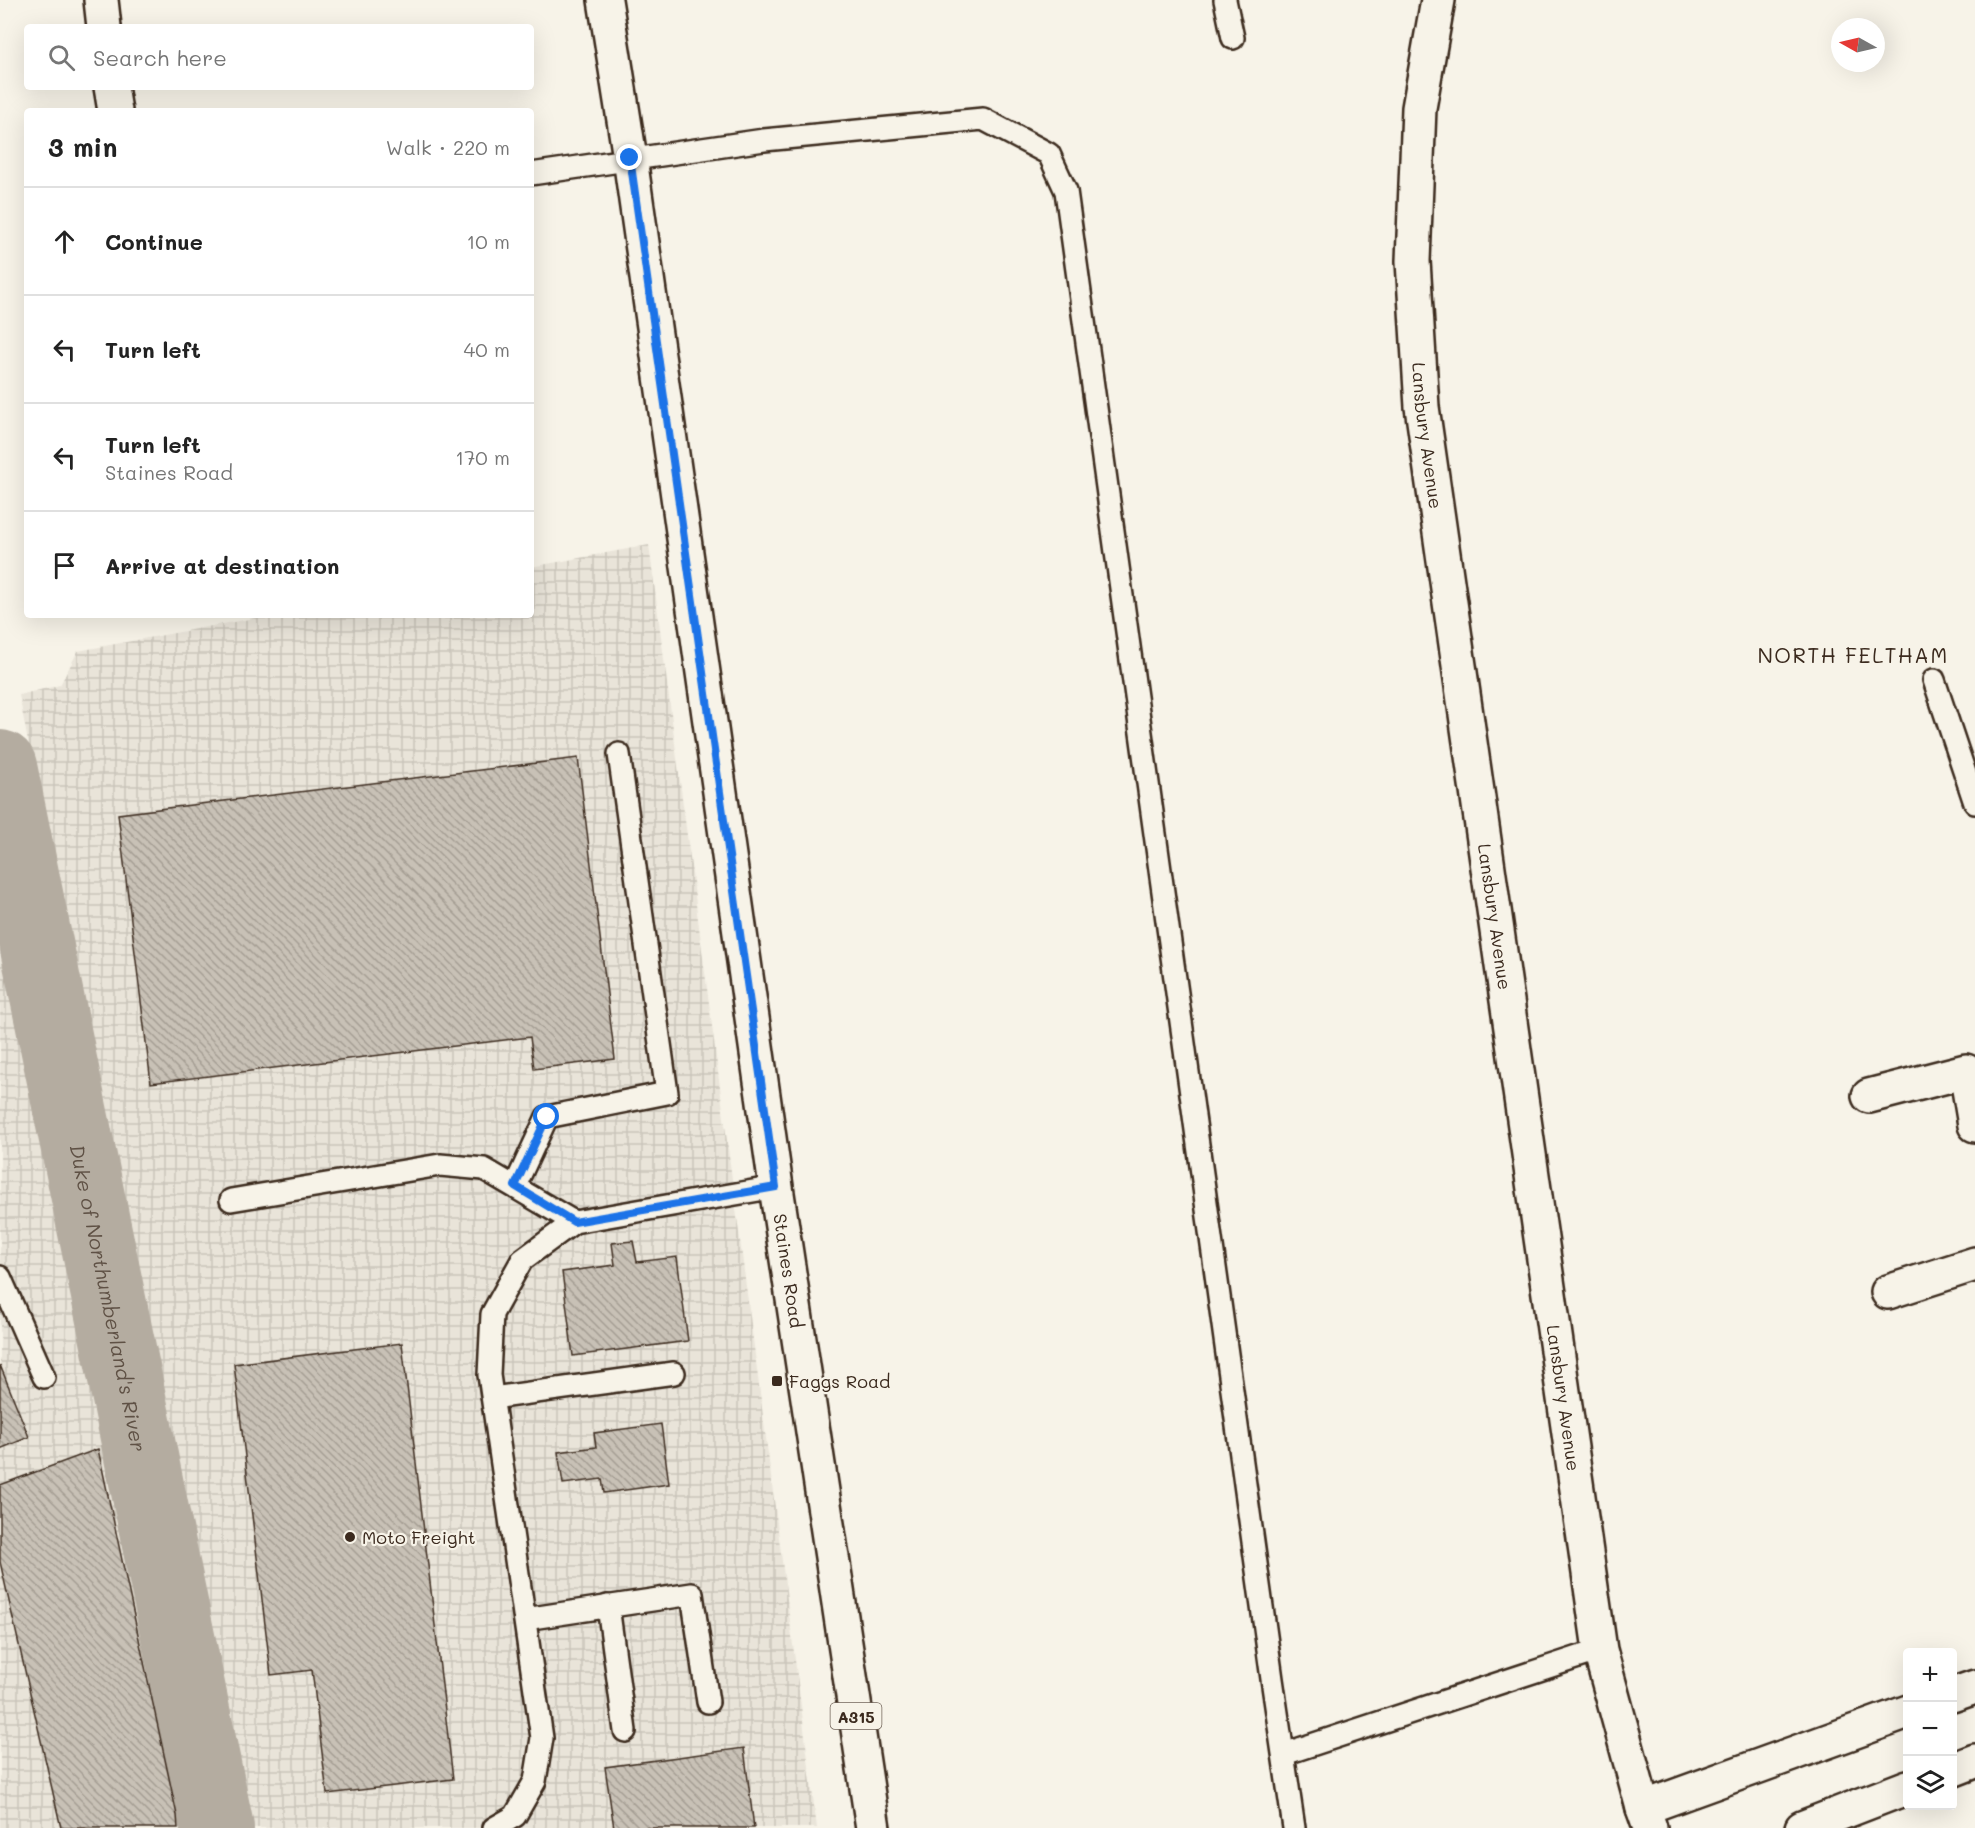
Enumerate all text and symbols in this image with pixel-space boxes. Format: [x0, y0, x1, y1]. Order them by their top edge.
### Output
north arrow [1831, 18, 1885, 72]
search box [24, 24, 534, 90]
icon: search [45, 41, 78, 74]
text: Search here [93, 43, 227, 72]
text: 3 min [48, 130, 117, 164]
text: Walk · 220 m [386, 134, 510, 160]
route end [616, 144, 642, 170]
icon: ahead [48, 225, 81, 258]
text: Continue [105, 227, 203, 256]
text: 10 m [466, 228, 510, 254]
icon: left [48, 333, 81, 366]
text: Turn left [105, 335, 201, 364]
text: 40 m [464, 336, 510, 362]
street label: Lansbury Avenue [1407, 362, 1448, 510]
text: Turn left [105, 430, 201, 459]
icon: left [48, 441, 81, 474]
text: 170 m [455, 444, 510, 470]
text: Staines Road [105, 459, 233, 485]
icon: arrive [48, 549, 81, 582]
text: Arrive at destination [105, 551, 340, 580]
district label: NORTH FELTHAM [1757, 641, 1949, 668]
street label: Lansbury Avenue [1473, 842, 1517, 991]
route start [533, 1103, 559, 1129]
water label: Duke of Northumberland's River [65, 1142, 153, 1454]
street label: Staines Road [768, 1212, 809, 1330]
street label: Lansbury Avenue [1542, 1323, 1586, 1472]
place label: Faggs Road [789, 1369, 891, 1393]
marker: Faggs Road [770, 1374, 784, 1388]
place label: Moto Freight [362, 1525, 476, 1549]
marker: Moto Freight [343, 1530, 357, 1544]
map controls [1903, 1648, 1957, 1810]
button: + [1903, 1648, 1957, 1702]
button: − [1903, 1702, 1957, 1756]
road number: A315 [830, 1703, 882, 1729]
button: layers [1903, 1756, 1957, 1810]

